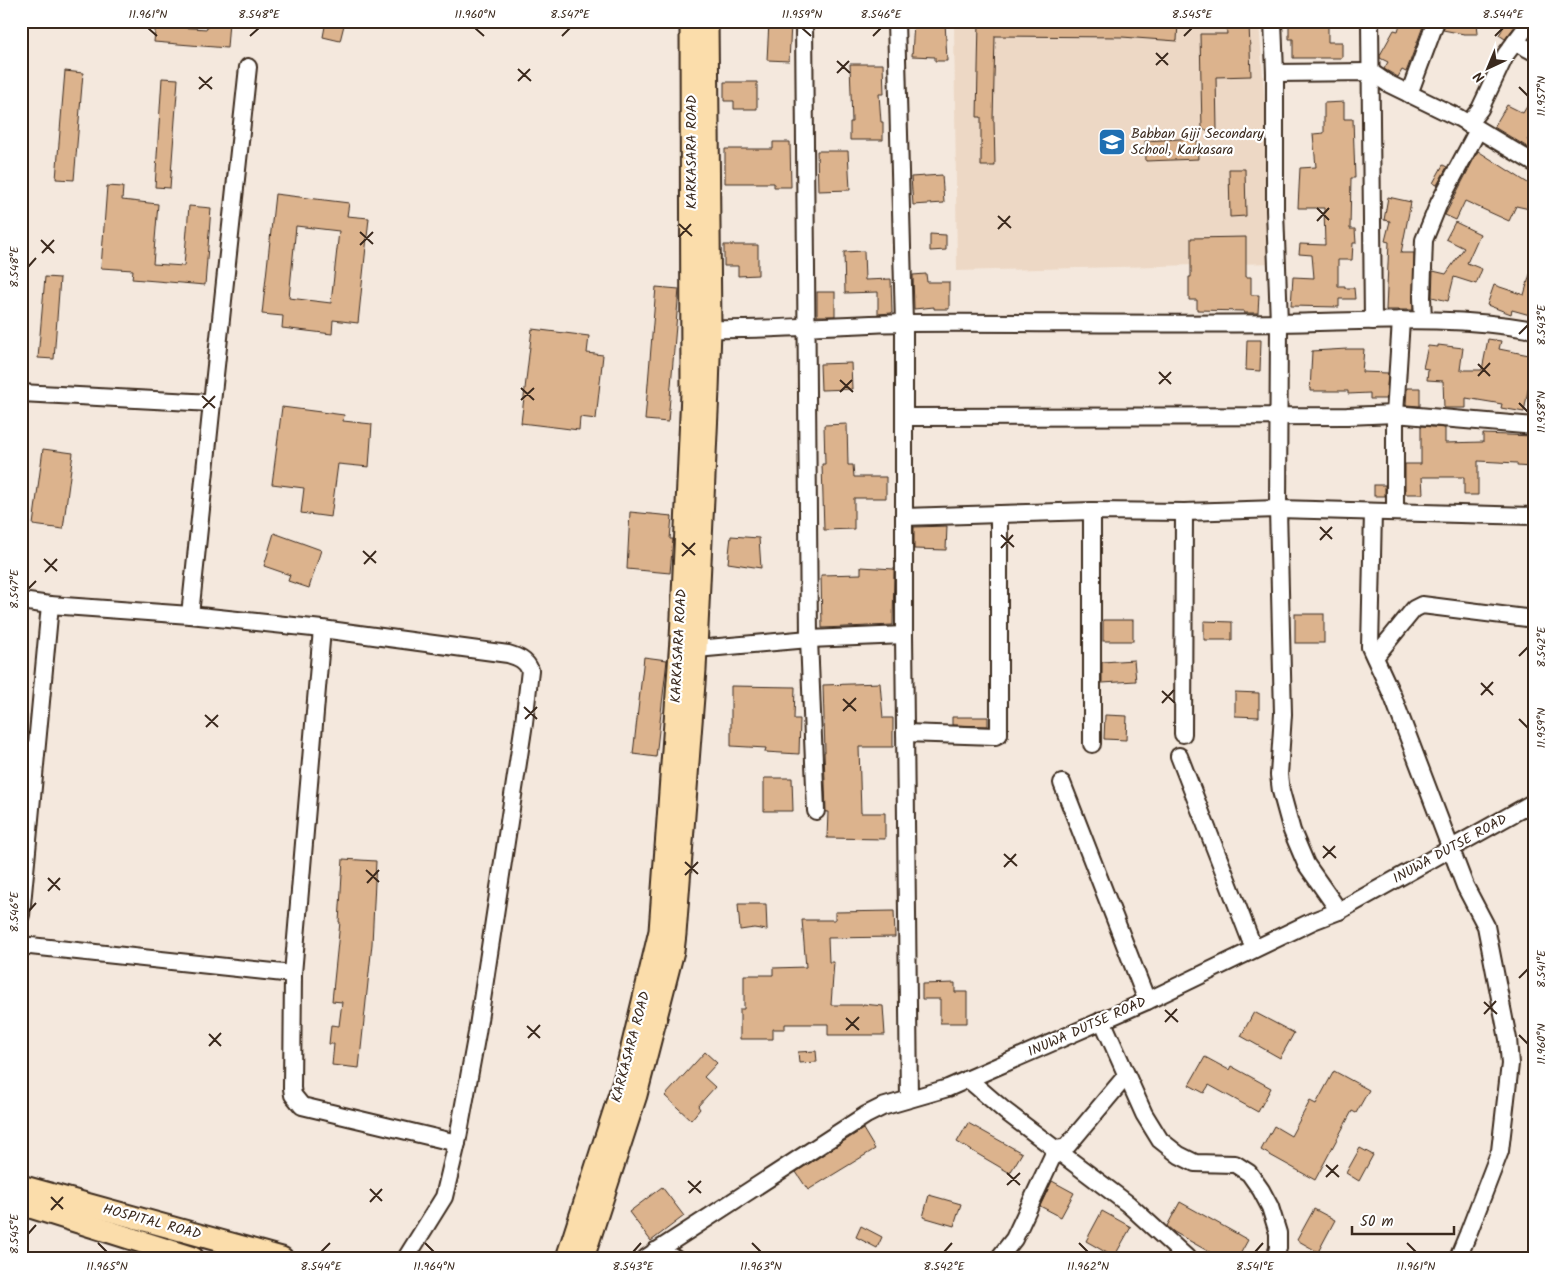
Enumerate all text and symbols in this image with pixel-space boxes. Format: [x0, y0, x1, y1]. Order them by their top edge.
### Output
text: 11.961°N [129, 5, 167, 24]
text: 8.548°E [238, 5, 281, 24]
text: 11.960°N [454, 5, 496, 24]
text: 8.547°E [550, 5, 591, 24]
text: 11.959°N [782, 5, 822, 24]
text: 8.546°E [861, 5, 902, 24]
text: 8.545°E [1172, 5, 1213, 24]
text: 8.544°E [1483, 5, 1524, 24]
north arrow [1462, 42, 1512, 92]
text: N [1469, 66, 1490, 88]
text: 11.957°N [1532, 76, 1551, 116]
street label: KARKASARA ROAD [681, 95, 703, 209]
place label: Babban Giji Secondary School, Karkasara [1131, 123, 1264, 161]
school or university icon: Babban Giji Secondary School, Karkasara [1097, 127, 1127, 157]
text: 8.548°E [5, 245, 24, 288]
text: 8.543°E [1532, 303, 1551, 346]
text: 11.958°N [1532, 391, 1551, 433]
text: 8.547°E [5, 568, 24, 609]
street label: KARKASARA ROAD [665, 588, 693, 704]
text: 8.542°E [1532, 625, 1551, 668]
text: 11.959°N [1532, 708, 1551, 748]
street label: INUWA DUTSE ROAD [1389, 808, 1511, 890]
text: 8.546°E [5, 891, 24, 932]
text: 8.541°E [1532, 949, 1551, 988]
street label: KARKASARA ROAD [606, 989, 656, 1105]
street label: INUWA DUTSE ROAD [1024, 991, 1150, 1063]
text: 11.960°N [1532, 1023, 1551, 1065]
street label: HOSPITAL ROAD [100, 1198, 204, 1246]
scale bar [1352, 1204, 1455, 1236]
text: 50 m [1360, 1210, 1394, 1234]
text: 8.545°E [5, 1213, 24, 1254]
text: 11.965°N [86, 1257, 128, 1276]
text: 8.544°E [301, 1257, 342, 1276]
text: 11.964°N [413, 1257, 455, 1276]
text: 8.543°E [612, 1257, 655, 1276]
text: 11.963°N [740, 1257, 782, 1276]
text: 8.542°E [923, 1257, 966, 1276]
text: 11.962°N [1067, 1257, 1109, 1276]
text: 8.541°E [1236, 1257, 1275, 1276]
text: 11.961°N [1397, 1257, 1435, 1276]

